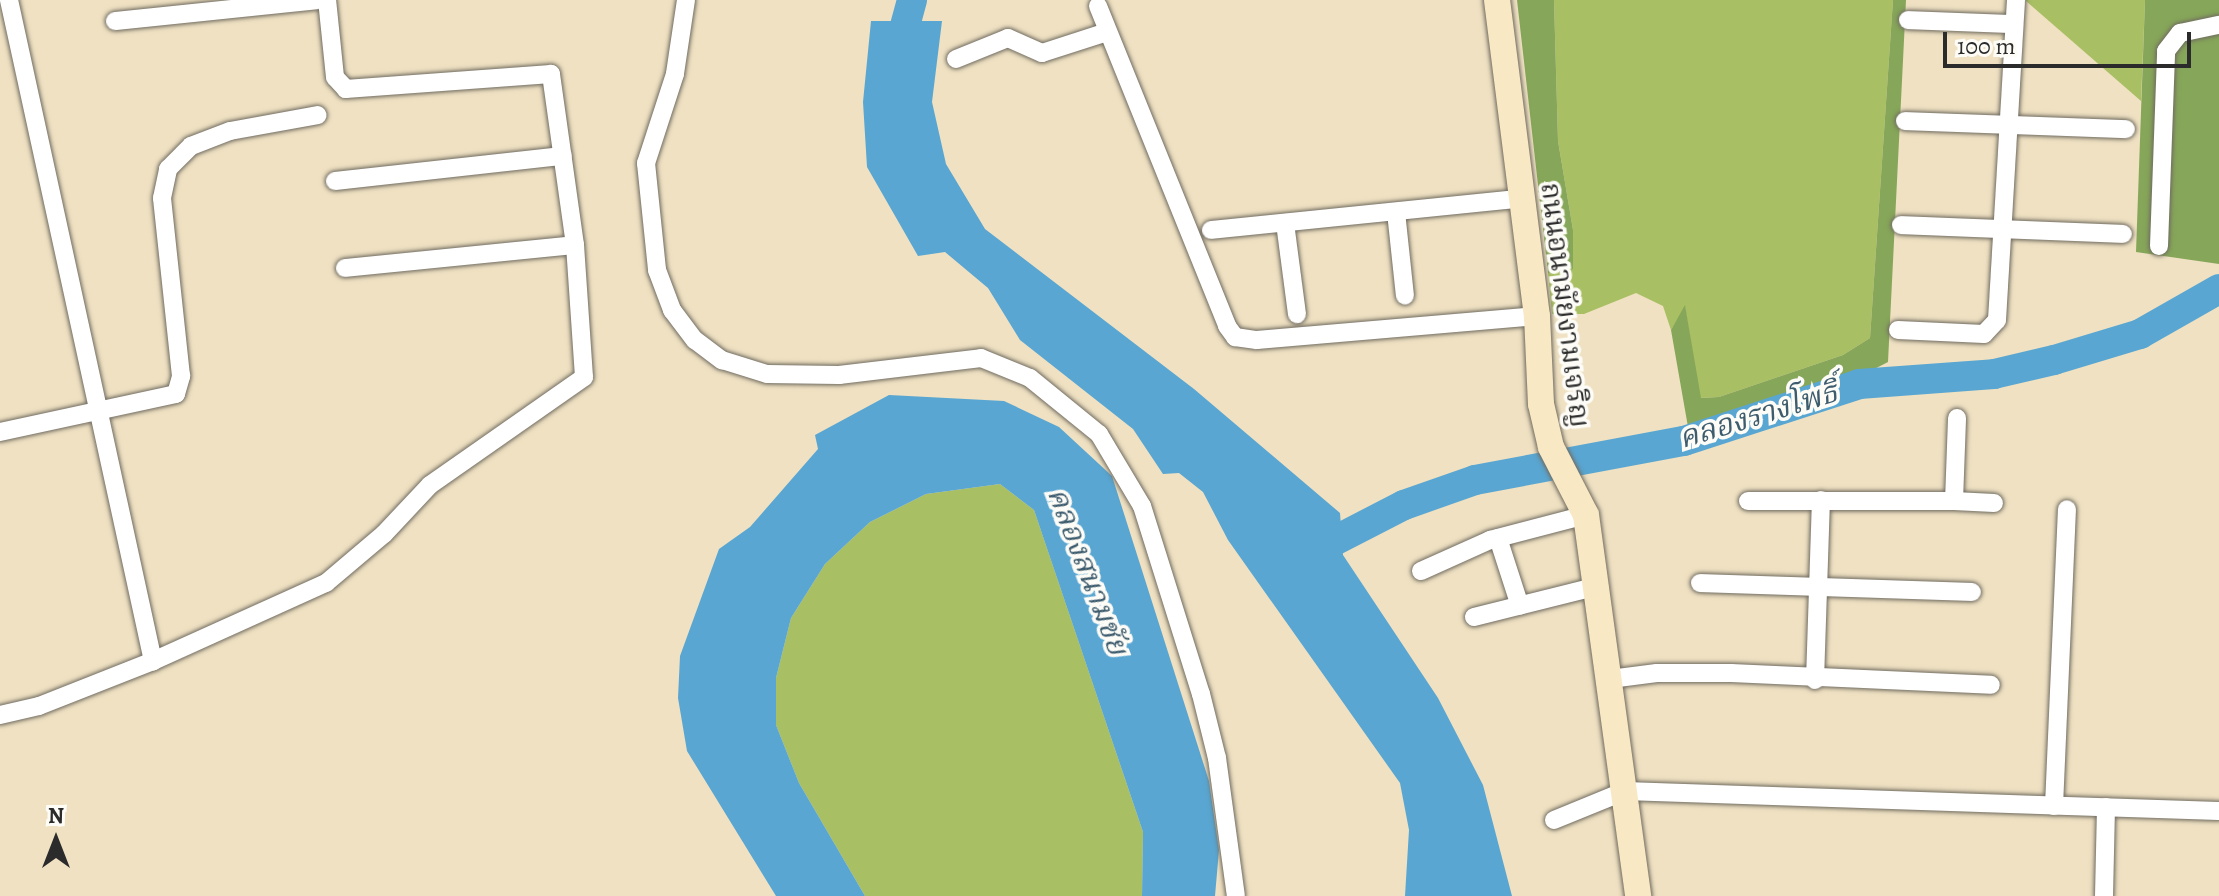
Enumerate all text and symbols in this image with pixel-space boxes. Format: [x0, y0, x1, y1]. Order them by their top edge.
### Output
scale bar [1947, 16, 2195, 66]
text: 100 m [1957, 30, 2016, 62]
street label: ถนนอนามัยงามเจริญ [1533, 181, 1597, 429]
water label: คลองรางโพธิ์ [1674, 374, 1842, 456]
water label: คลองสนามชัย [1040, 482, 1136, 660]
north arrow [16, 800, 96, 880]
text: N [48, 801, 64, 831]

